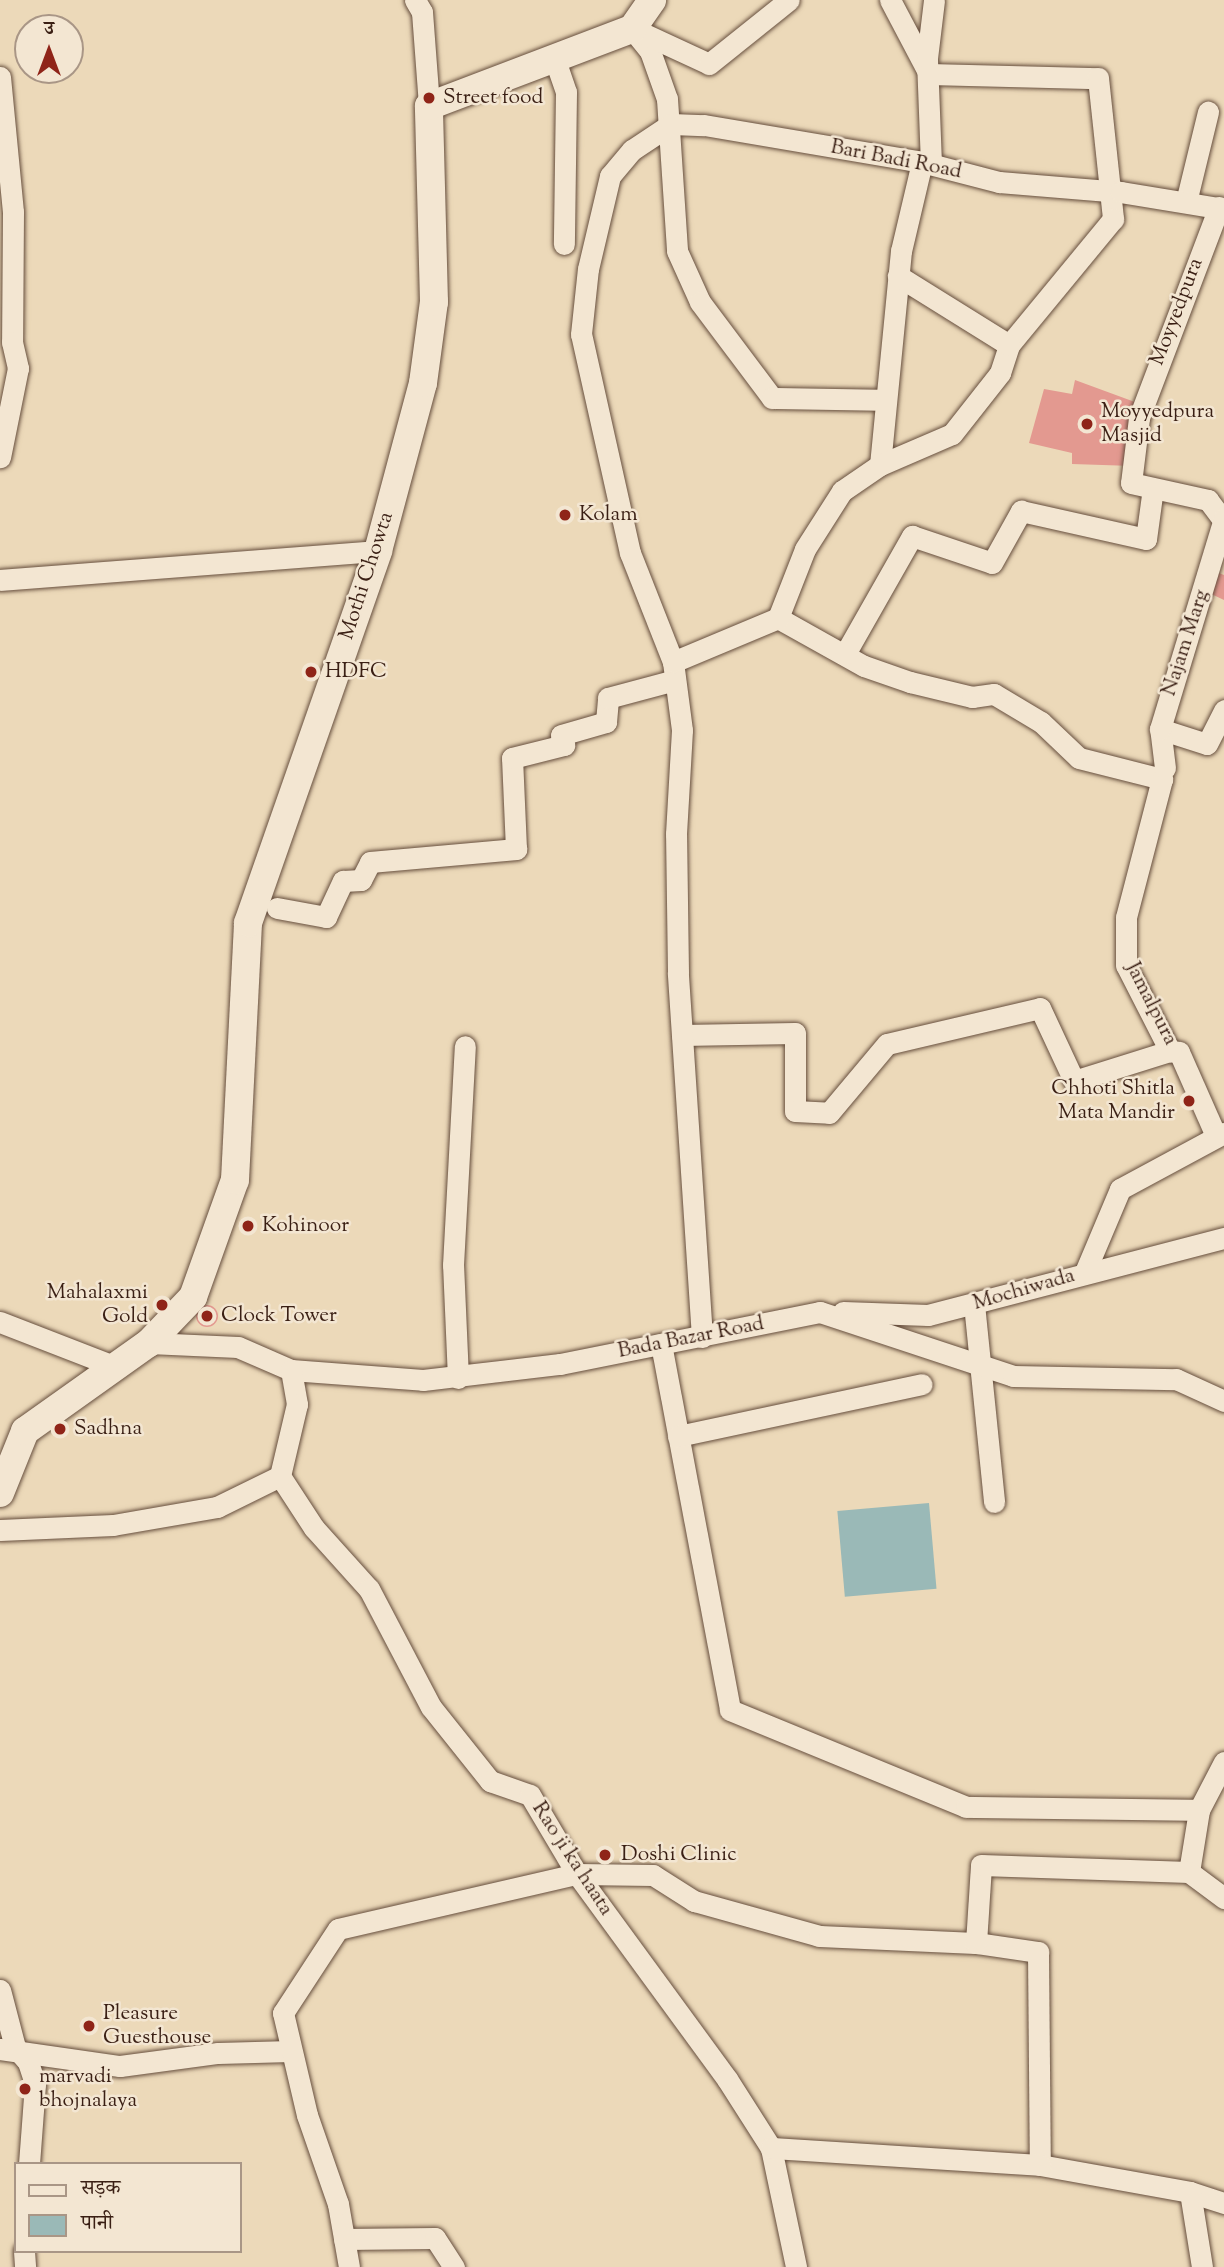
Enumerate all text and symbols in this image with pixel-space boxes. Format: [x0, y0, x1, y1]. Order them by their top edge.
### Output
north arrow [14, 14, 84, 84]
text: उ [44, 16, 54, 43]
place label: Street food [443, 85, 543, 111]
marker: Street food [421, 90, 437, 106]
street label: Bari Badi Road [828, 135, 964, 185]
street label: Moyyedpura [1145, 255, 1209, 369]
place label: Moyyedpura Masjid [1101, 399, 1214, 449]
marker: Moyyedpura Masjid [1079, 416, 1095, 432]
place label: Kolam [579, 502, 638, 528]
marker: Kolam [557, 507, 573, 523]
street label: Mothi Chowta [334, 509, 400, 643]
street label: Najam Marg [1157, 587, 1215, 699]
place label: HDFC [325, 659, 387, 685]
marker: HDFC [303, 664, 319, 680]
street label: Jamalpura [1119, 958, 1183, 1050]
place label: Chhoti Shitla Mata Mandir [1051, 1076, 1175, 1126]
marker: Chhoti Shitla Mata Mandir [1181, 1093, 1197, 1109]
place label: Kohinoor [262, 1213, 349, 1239]
marker: Kohinoor [240, 1218, 256, 1234]
street label: Mochiwada [970, 1263, 1078, 1317]
place label: Mahalaxmi Gold [47, 1280, 148, 1330]
marker: Mahalaxmi Gold [154, 1297, 170, 1313]
place label: Clock Tower [221, 1303, 337, 1329]
marker: Clock Tower [199, 1308, 215, 1324]
street label: Bada Bazar Road [616, 1311, 766, 1365]
place label: Sadhna [74, 1416, 142, 1442]
marker: Sadhna [52, 1421, 68, 1437]
street label: Rao ji ka haata [526, 1797, 618, 1921]
place label: Doshi Clinic [621, 1842, 737, 1868]
marker: Doshi Clinic [595, 1845, 615, 1865]
place label: Pleasure Guesthouse [103, 2001, 211, 2051]
marker: Pleasure Guesthouse [81, 2018, 97, 2034]
place label: marvadi bhojnalaya [39, 2064, 137, 2114]
marker: marvadi bhojnalaya [17, 2081, 33, 2097]
legend [14, 2162, 242, 2253]
text: सड़क [81, 2174, 120, 2204]
text: पानी [81, 2209, 113, 2239]

